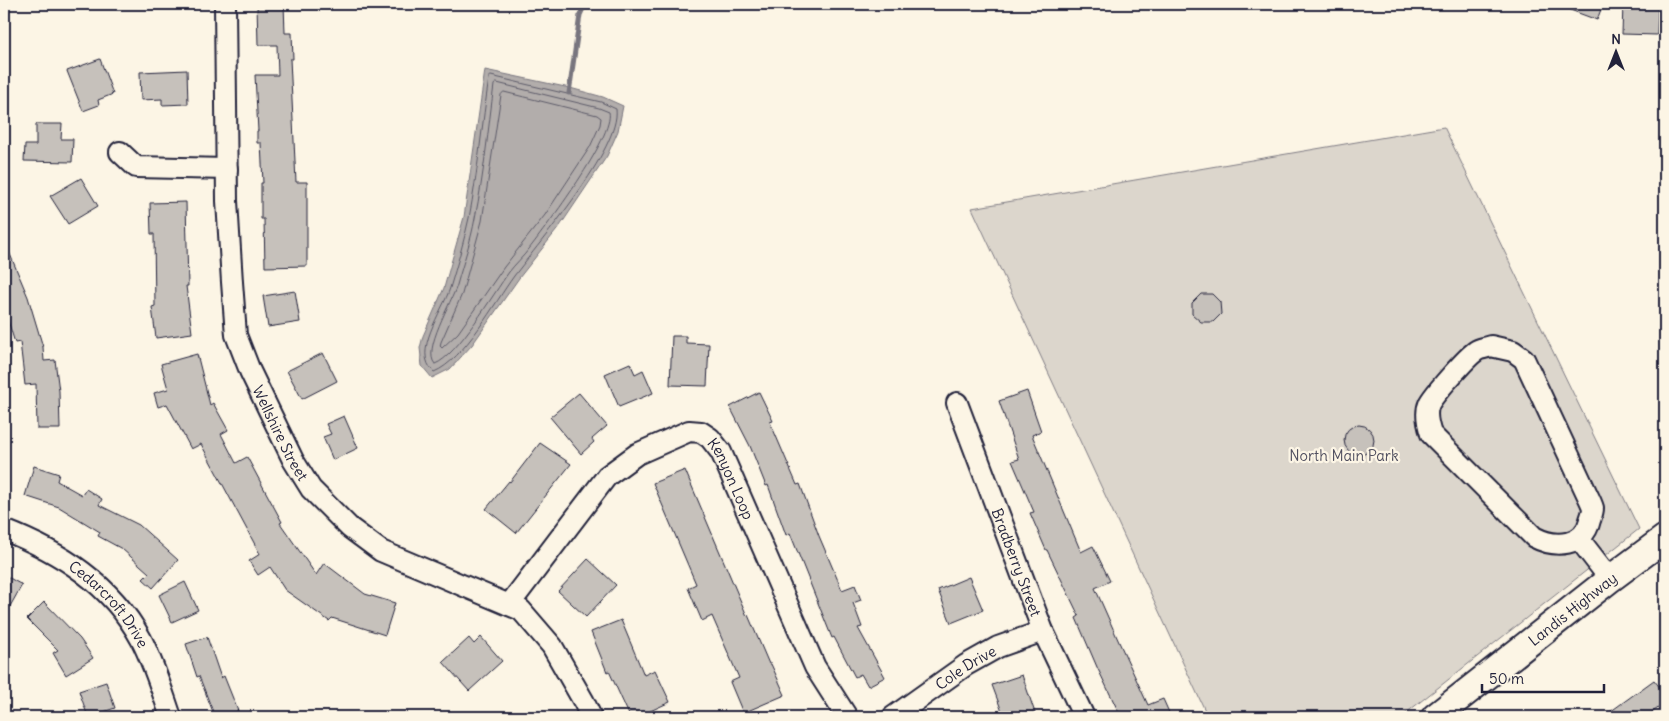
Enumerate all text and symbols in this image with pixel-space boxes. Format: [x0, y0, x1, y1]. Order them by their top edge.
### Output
north arrow [1592, 28, 1642, 78]
text: N [1611, 30, 1621, 48]
street label: Wellshire Street [249, 382, 313, 484]
street label: Kenyon Loop [704, 434, 759, 522]
park label: North Main Park [1289, 446, 1399, 465]
street label: Bradberry Street [988, 505, 1046, 619]
street label: Cedarcroft Drive [65, 556, 153, 651]
street label: Landis Highway [1524, 568, 1621, 649]
street label: Cole Drive [931, 641, 999, 694]
scale bar [1482, 661, 1604, 693]
text: 50 m [1489, 669, 1524, 688]

